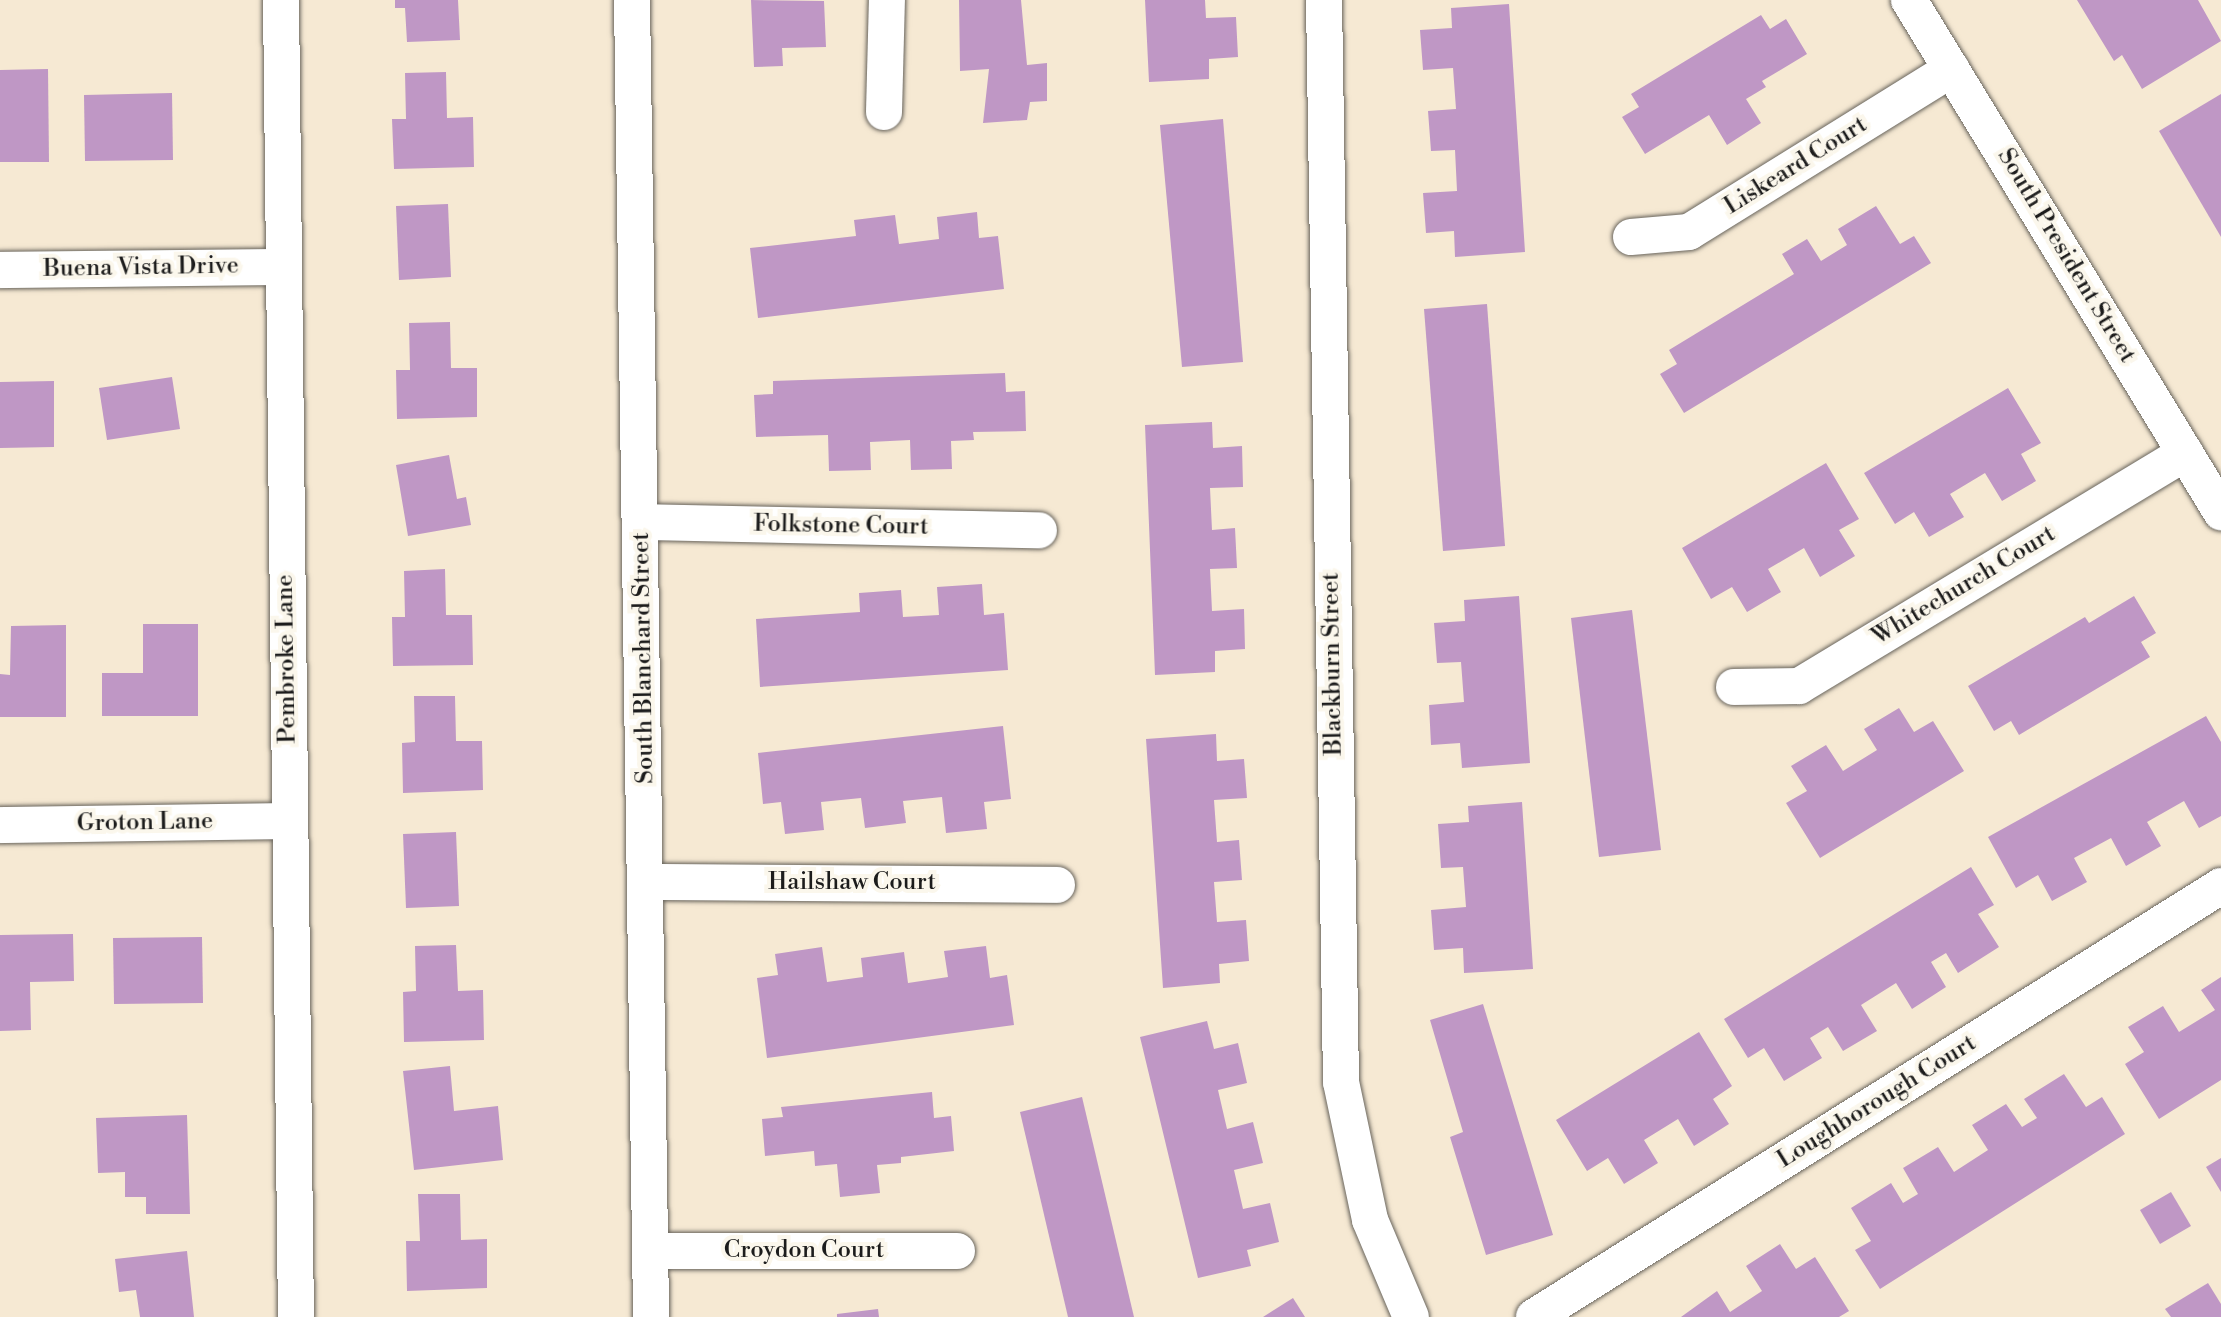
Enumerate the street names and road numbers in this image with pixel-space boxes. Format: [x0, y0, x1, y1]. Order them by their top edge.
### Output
street label: Liskeard Court [1719, 111, 1873, 221]
street label: South President Street [1991, 144, 2141, 368]
street label: Buena Vista Drive [43, 252, 239, 284]
street label: Folkstone Court [753, 510, 929, 542]
street label: Whitechurch Court [1867, 520, 2061, 652]
street label: South Blanchard Street [627, 532, 661, 784]
street label: Blackburn Street [1317, 572, 1349, 756]
street label: Pembroke Lane [271, 574, 303, 744]
street label: Groton Lane [77, 807, 213, 839]
street label: Hailshaw Court [768, 869, 936, 897]
street label: Loughborough Court [1772, 1029, 1982, 1175]
street label: Croydon Court [724, 1237, 884, 1265]

